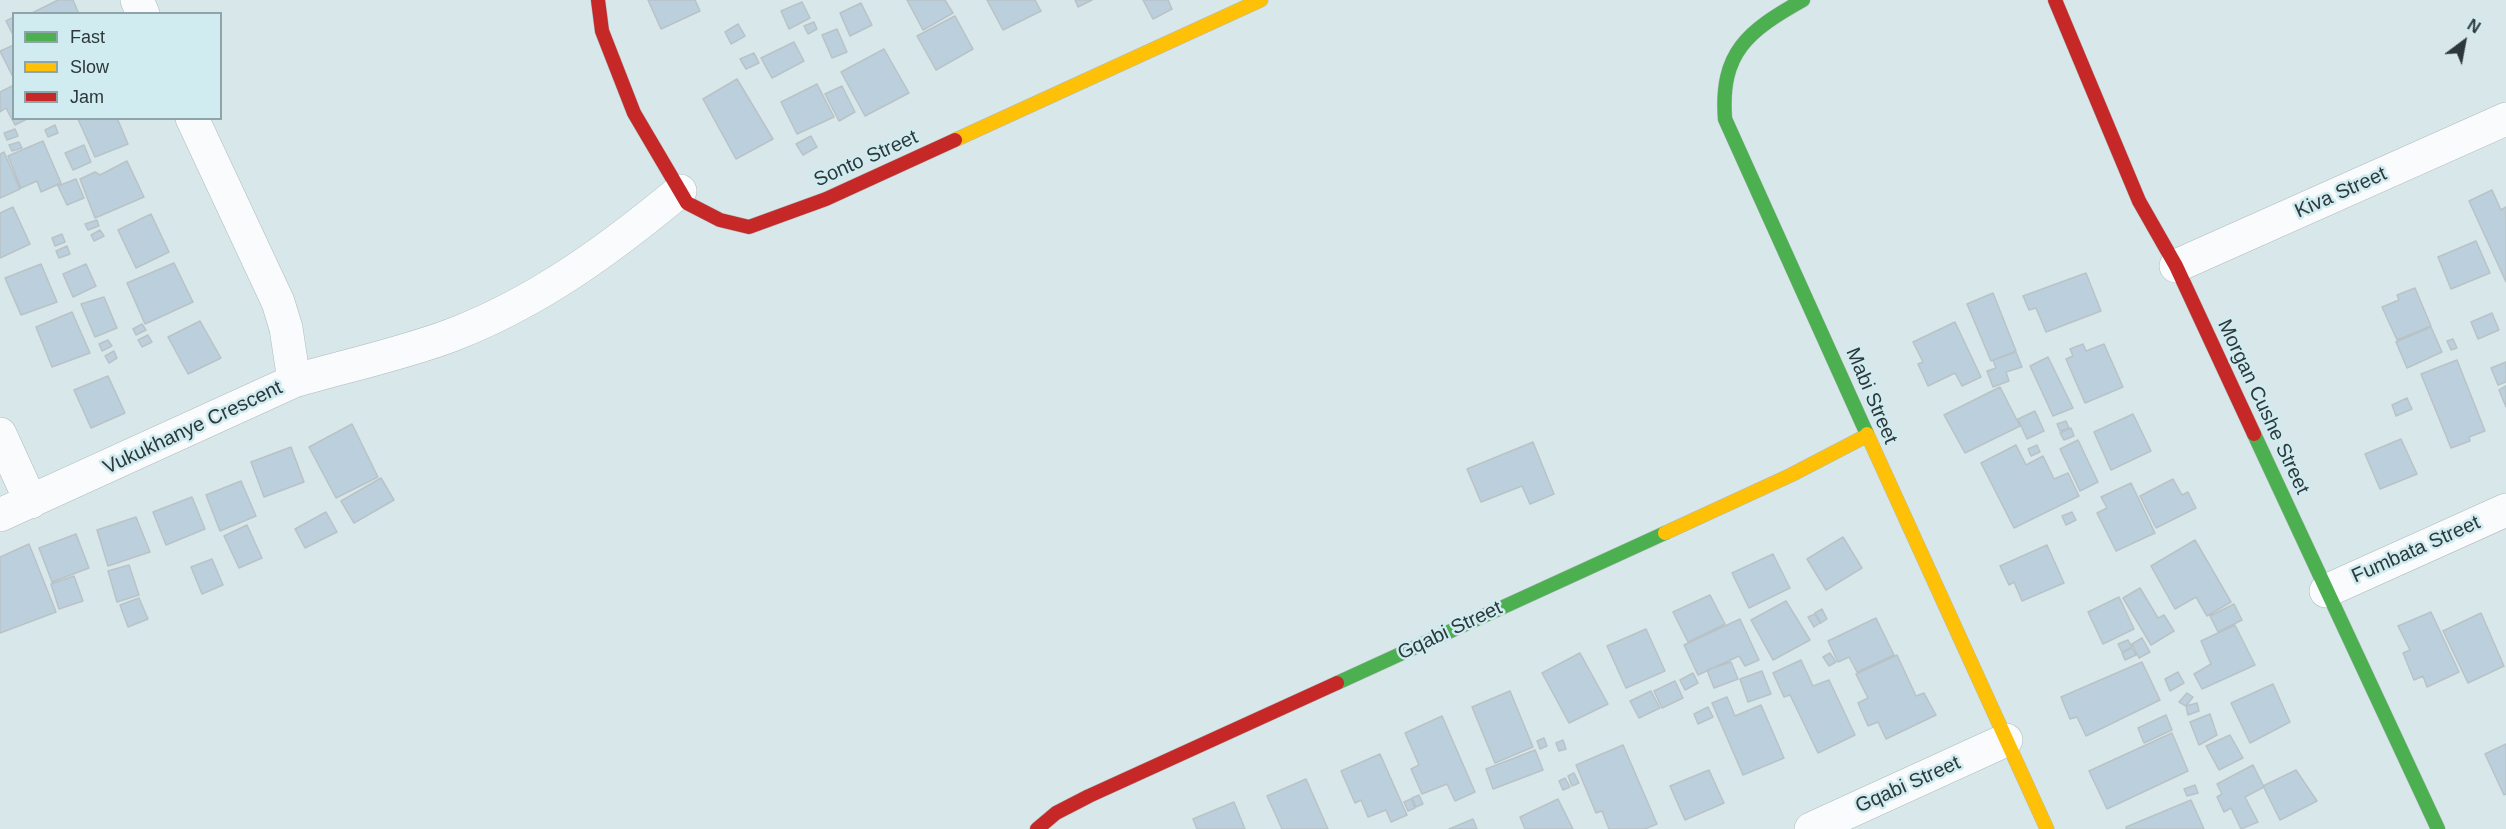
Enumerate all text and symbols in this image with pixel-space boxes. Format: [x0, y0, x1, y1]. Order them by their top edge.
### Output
legend [12, 12, 222, 120]
north arrow [2434, 12, 2494, 72]
text: N [2464, 16, 2483, 37]
text: Fast [70, 27, 105, 47]
text: Slow [70, 57, 109, 77]
text: Jam [70, 87, 104, 107]
street label: Sonto Street [810, 125, 922, 193]
street label: Kiva Street [2291, 162, 2391, 224]
street label: Morgan Cushe Street [2212, 316, 2314, 498]
street label: Mabi Street [1840, 344, 1902, 448]
street label: Vukukhanye Crescent [100, 376, 286, 480]
street label: Fumbata Street [2348, 511, 2484, 589]
street label: Gqabi Street [1394, 596, 1506, 666]
street label: Gqabi Street [1852, 751, 1964, 819]

